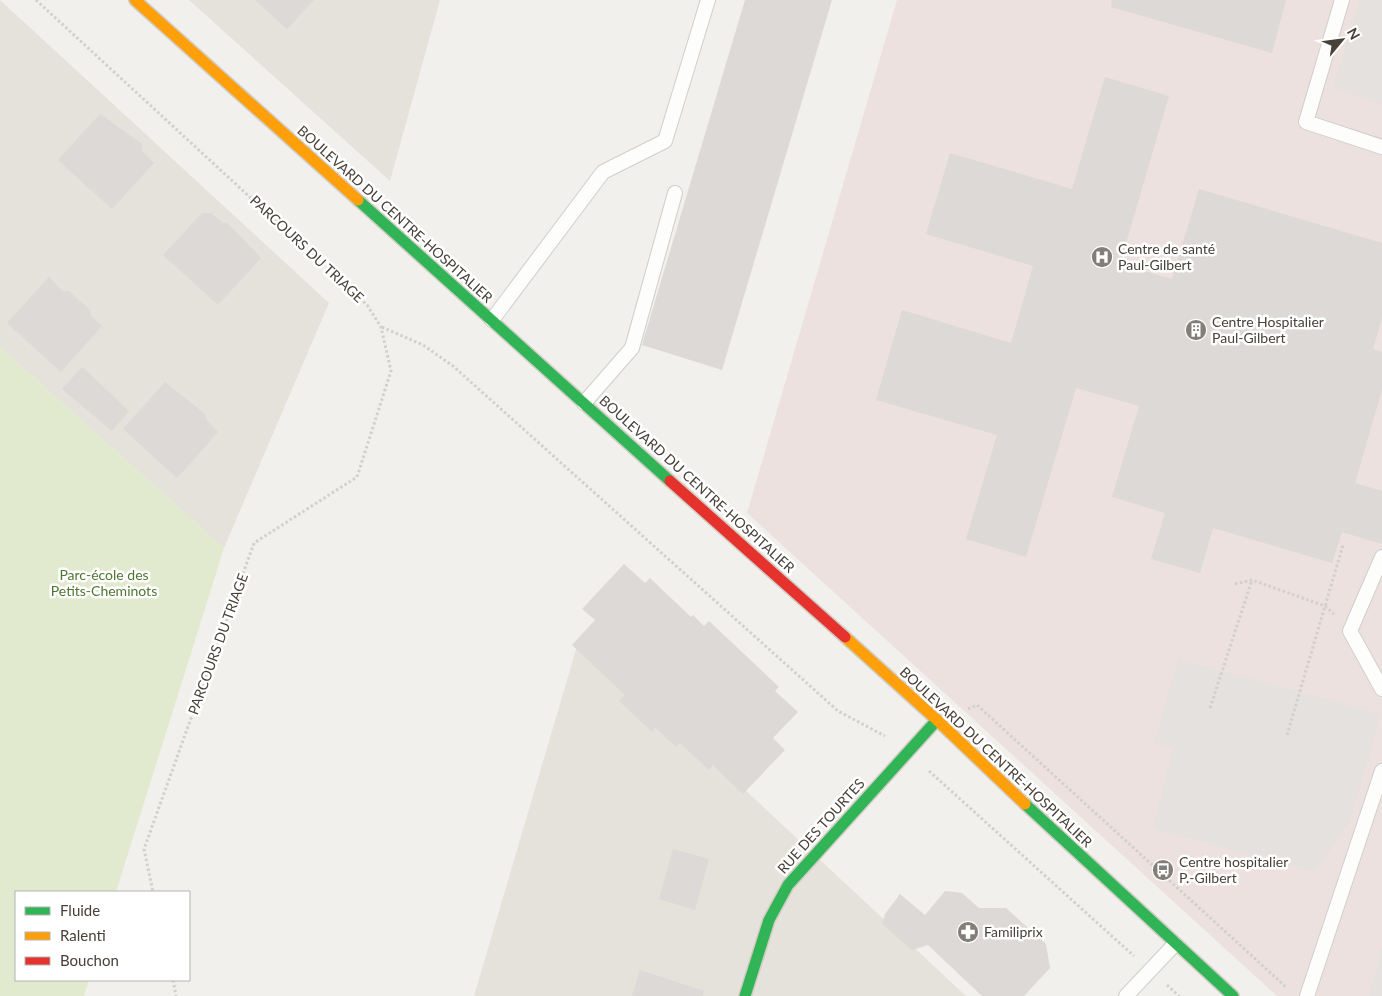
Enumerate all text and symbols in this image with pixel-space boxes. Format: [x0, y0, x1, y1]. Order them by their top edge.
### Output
north arrow [1317, 15, 1367, 65]
text: N [1344, 25, 1364, 42]
street label: BOULEVARD DU CENTRE-HOSPITALIER [294, 121, 497, 306]
street label: PARCOURS DU TRIAGE [247, 192, 368, 306]
place label: Centre de santé Paul-Gilbert [1118, 240, 1215, 273]
hospital icon: Centre de santé Paul-Gilbert [1090, 245, 1114, 269]
place label: Centre Hospitalier Paul-Gilbert [1212, 313, 1324, 346]
building icon: Centre Hospitalier Paul-Gilbert [1184, 318, 1208, 342]
street label: BOULEVARD DU CENTRE-HOSPITALIER [596, 391, 799, 576]
park label: Parc-école des Petits-Cheminots [51, 566, 157, 599]
street label: PARCOURS DU TRIAGE [184, 571, 251, 717]
street label: BOULEVARD DU CENTRE-HOSPITALIER [897, 663, 1096, 850]
street label: RUE DES TOURTES [774, 775, 868, 877]
place label: Centre hospitalier P.-Gilbert [1179, 853, 1288, 886]
bus stop icon: Centre hospitalier P.-Gilbert [1151, 858, 1175, 882]
legend [15, 891, 190, 981]
text: Fluide [60, 901, 100, 919]
pharmacy icon: Familiprix [956, 920, 980, 944]
place label: Familiprix [984, 923, 1043, 940]
text: Ralenti [60, 926, 106, 944]
text: Bouchon [60, 951, 119, 969]

